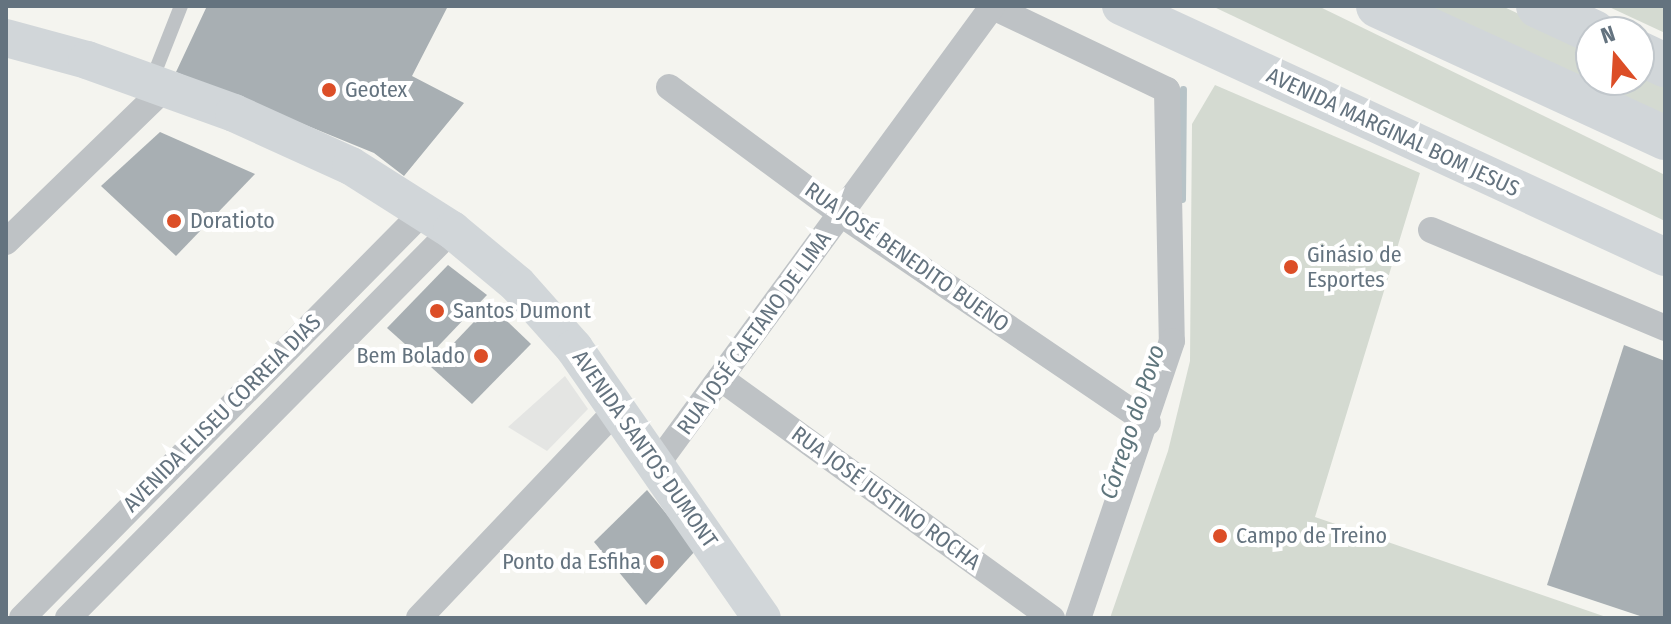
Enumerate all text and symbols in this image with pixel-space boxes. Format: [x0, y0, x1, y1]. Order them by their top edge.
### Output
north arrow [1575, 16, 1655, 96]
text: N [1598, 20, 1618, 49]
street label: AVENIDA MARGINAL BOM JESUS [1263, 62, 1523, 202]
place label: Geotex [345, 77, 407, 103]
marker: Geotex [320, 81, 338, 99]
street label: RUA JOSÉ BENEDITO BUENO [800, 177, 1014, 337]
place label: Doratioto [190, 208, 275, 234]
marker: Doratioto [165, 212, 183, 230]
street label: RUA JOSÉ CAETANO DE LIMA [671, 226, 837, 440]
place label: Ginásio de Esportes [1307, 241, 1402, 292]
marker: Ginásio de Esportes [1282, 258, 1300, 276]
place label: Santos Dumont [453, 298, 591, 324]
marker: Santos Dumont [428, 302, 446, 320]
street label: AVENIDA ELISEU CORREIA DIAS [118, 309, 326, 517]
water label: Córrego do Povo [1095, 341, 1171, 503]
place label: Bem Bolado [357, 343, 465, 369]
street label: AVENIDA SANTOS DUMONT [567, 345, 723, 553]
marker: Bem Bolado [472, 347, 490, 365]
street label: RUA JOSÉ JUSTINO ROCHA [787, 421, 985, 575]
place label: Campo de Treino [1236, 523, 1387, 549]
marker: Campo de Treino [1211, 527, 1229, 545]
place label: Ponto da Esfiha [502, 549, 641, 575]
marker: Ponto da Esfiha [648, 553, 666, 571]

